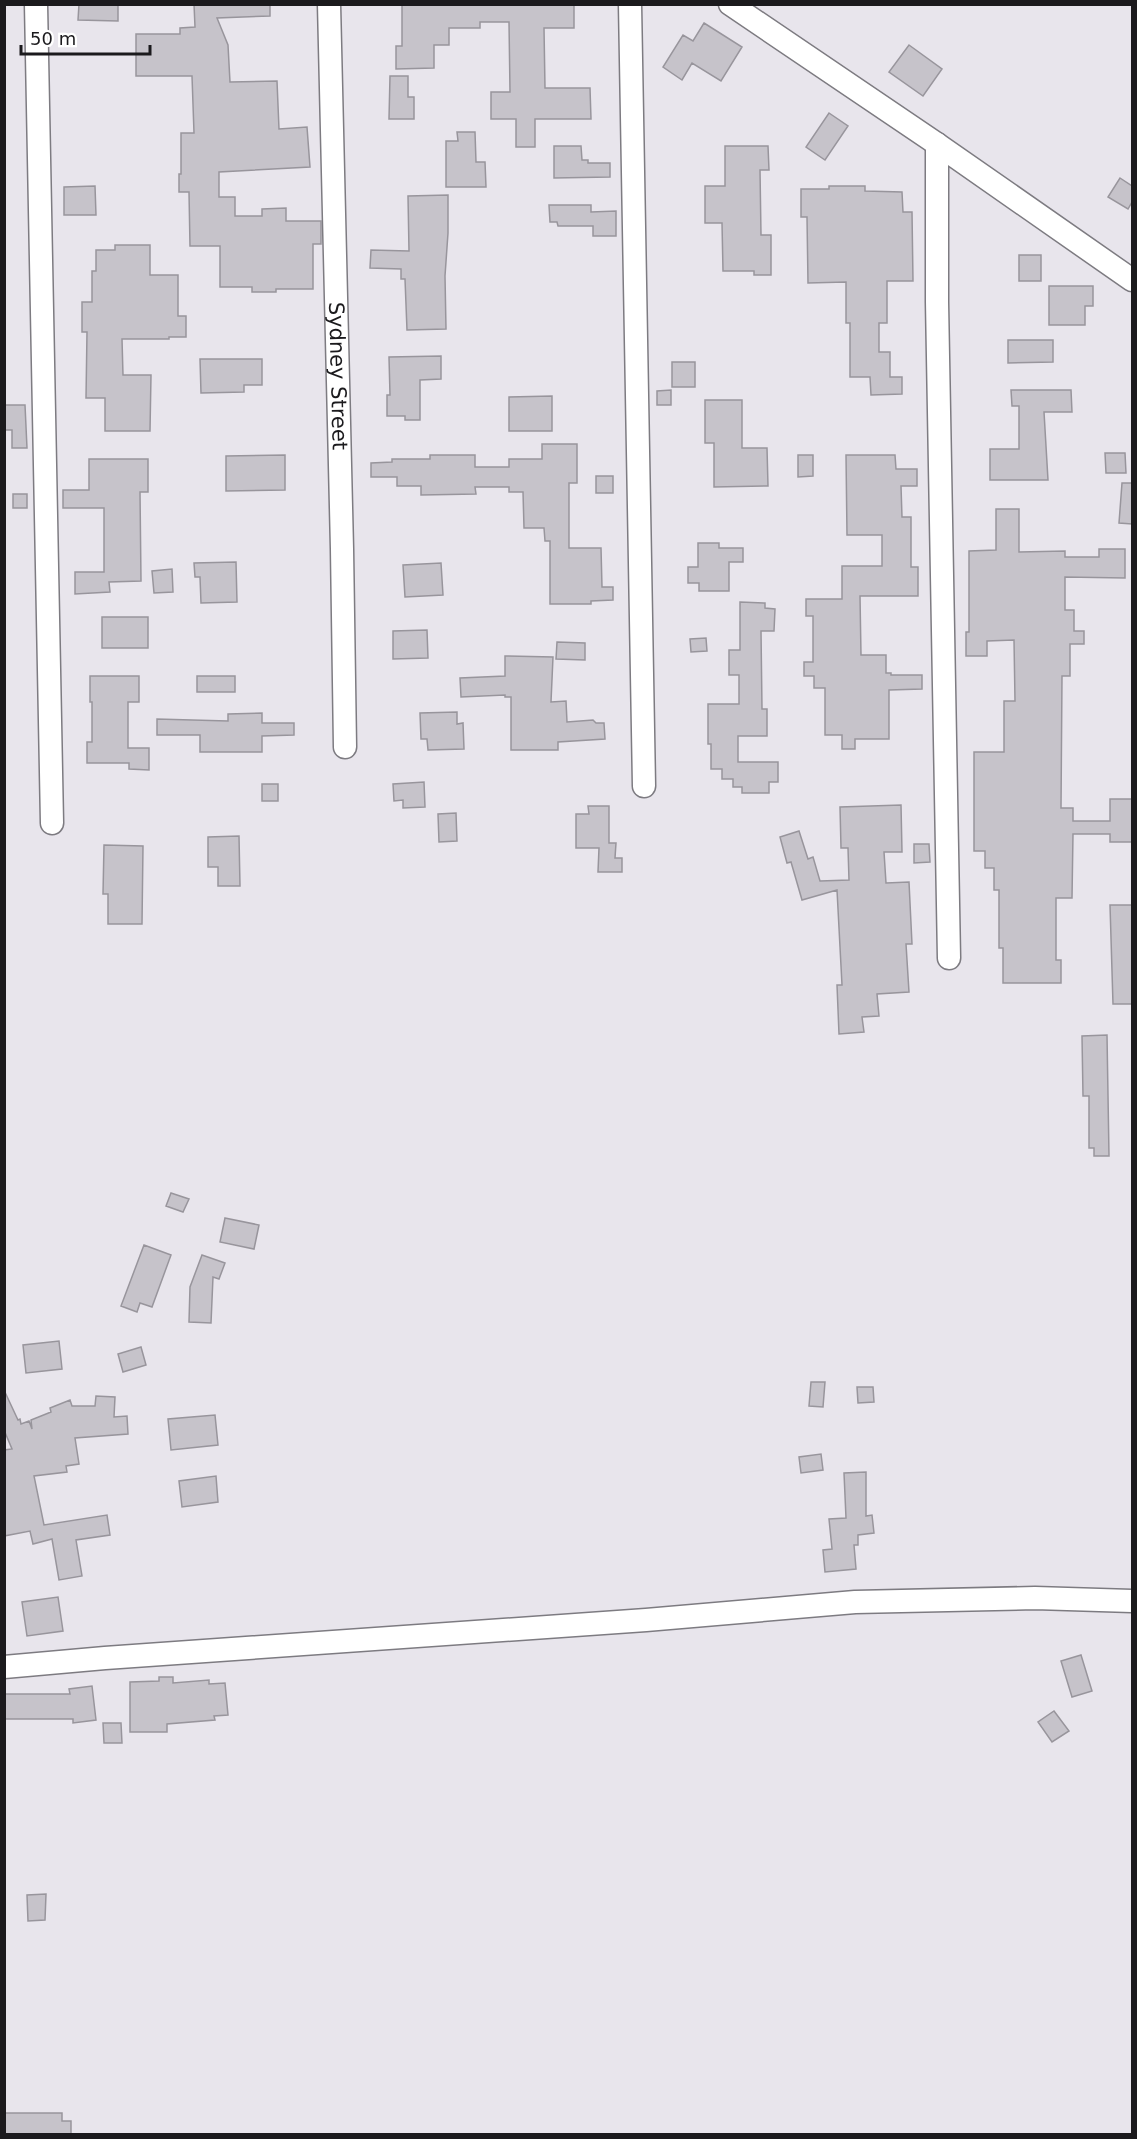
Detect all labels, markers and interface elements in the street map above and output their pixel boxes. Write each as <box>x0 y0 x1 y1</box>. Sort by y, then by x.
scale bar <box>21 18 150 56</box>
text: 50 m <box>30 28 76 49</box>
street label: Sydney Street <box>324 301 352 450</box>

